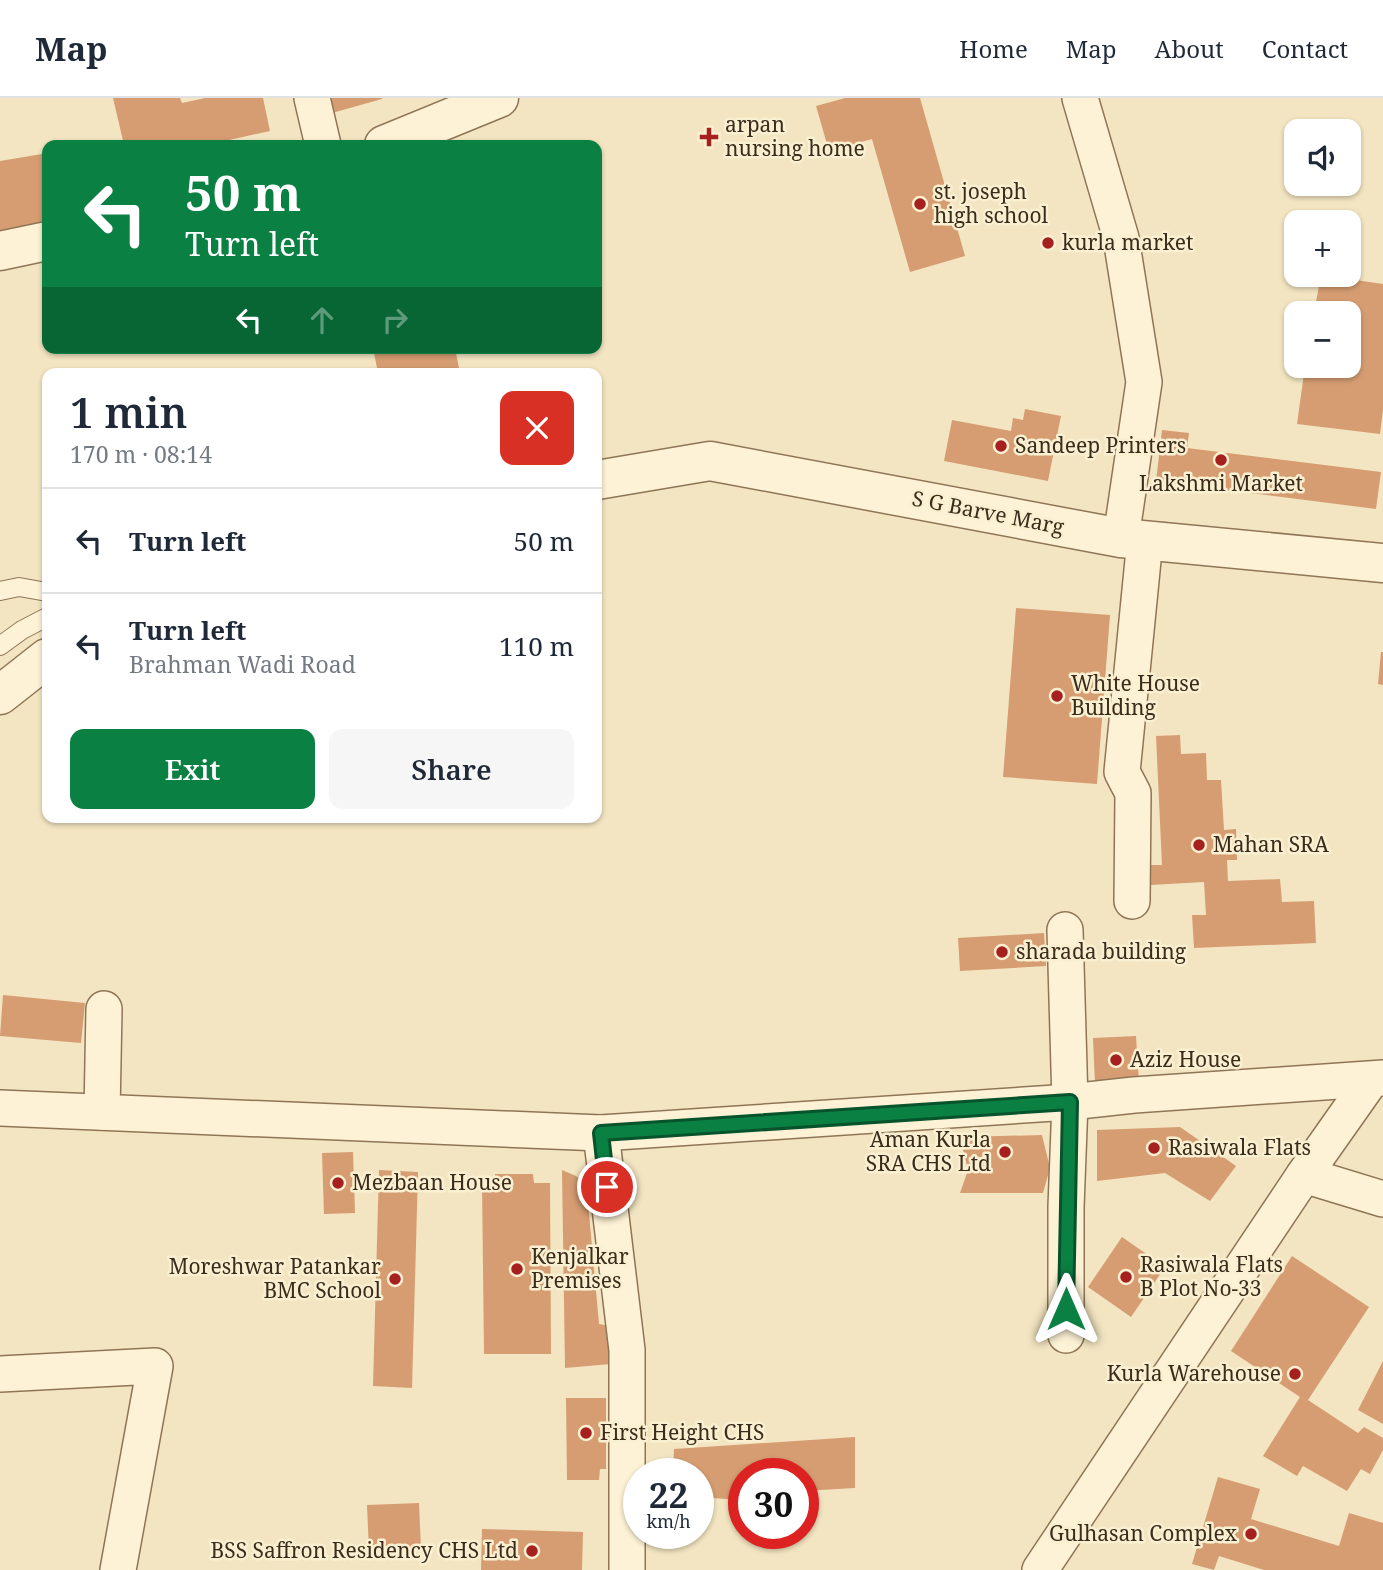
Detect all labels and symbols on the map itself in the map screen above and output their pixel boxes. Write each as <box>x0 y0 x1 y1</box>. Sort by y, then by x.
place label: arpan nursing home <box>725 110 865 162</box>
marker: arpan nursing home <box>699 127 719 147</box>
place label: st. joseph high school <box>934 177 1049 229</box>
marker: st. joseph high school <box>912 196 928 212</box>
place label: kurla market <box>1062 228 1193 256</box>
marker: kurla market <box>1040 235 1056 251</box>
place label: Sandeep Printers <box>1015 431 1186 459</box>
marker: Sandeep Printers <box>993 438 1009 454</box>
marker: Lakshmi Market <box>1213 452 1229 468</box>
place label: Lakshmi Market <box>1139 469 1303 497</box>
street label: S G Barve Marg <box>910 484 1067 541</box>
place label: White House Building <box>1071 669 1200 721</box>
marker: White House Building <box>1049 688 1065 704</box>
place label: Mahan SRA <box>1213 830 1329 858</box>
marker: Mahan SRA <box>1191 837 1207 853</box>
place label: sharada building <box>1016 937 1187 965</box>
marker: sharada building <box>994 944 1010 960</box>
place label: Aziz House <box>1130 1045 1241 1073</box>
marker: Aziz House <box>1108 1052 1124 1068</box>
place label: Aman Kurla SRA CHS Ltd <box>866 1125 991 1177</box>
place label: Rasiwala Flats <box>1168 1133 1311 1161</box>
marker: Rasiwala Flats <box>1146 1140 1162 1156</box>
marker: Aman Kurla SRA CHS Ltd <box>997 1144 1013 1160</box>
pin <box>577 1157 637 1217</box>
place label: Mezbaan House <box>352 1168 512 1196</box>
marker: Mezbaan House <box>330 1175 346 1191</box>
place label: Kenjalkar Premises <box>531 1242 629 1294</box>
place label: Rasiwala Flats B Plot No-33 <box>1140 1250 1283 1302</box>
place label: Moreshwar Patankar BMC School <box>169 1252 381 1304</box>
marker: Kenjalkar Premises <box>509 1261 525 1277</box>
marker: Rasiwala Flats B Plot No-33 <box>1118 1269 1134 1285</box>
marker: Moreshwar Patankar BMC School <box>387 1271 403 1287</box>
position arrow <box>1029 1272 1103 1346</box>
place label: Kurla Warehouse <box>1107 1359 1281 1387</box>
marker: Kurla Warehouse <box>1287 1366 1303 1382</box>
place label: First Height CHS <box>600 1418 764 1446</box>
marker: First Height CHS <box>578 1425 594 1441</box>
speed limit sign: 30 <box>728 1458 819 1549</box>
place label: Gulhasan Complex <box>1049 1519 1238 1547</box>
marker: Gulhasan Complex <box>1243 1526 1259 1542</box>
place label: BSS Saffron Residency CHS Ltd <box>210 1536 518 1564</box>
marker: BSS Saffron Residency CHS Ltd <box>524 1543 540 1559</box>

